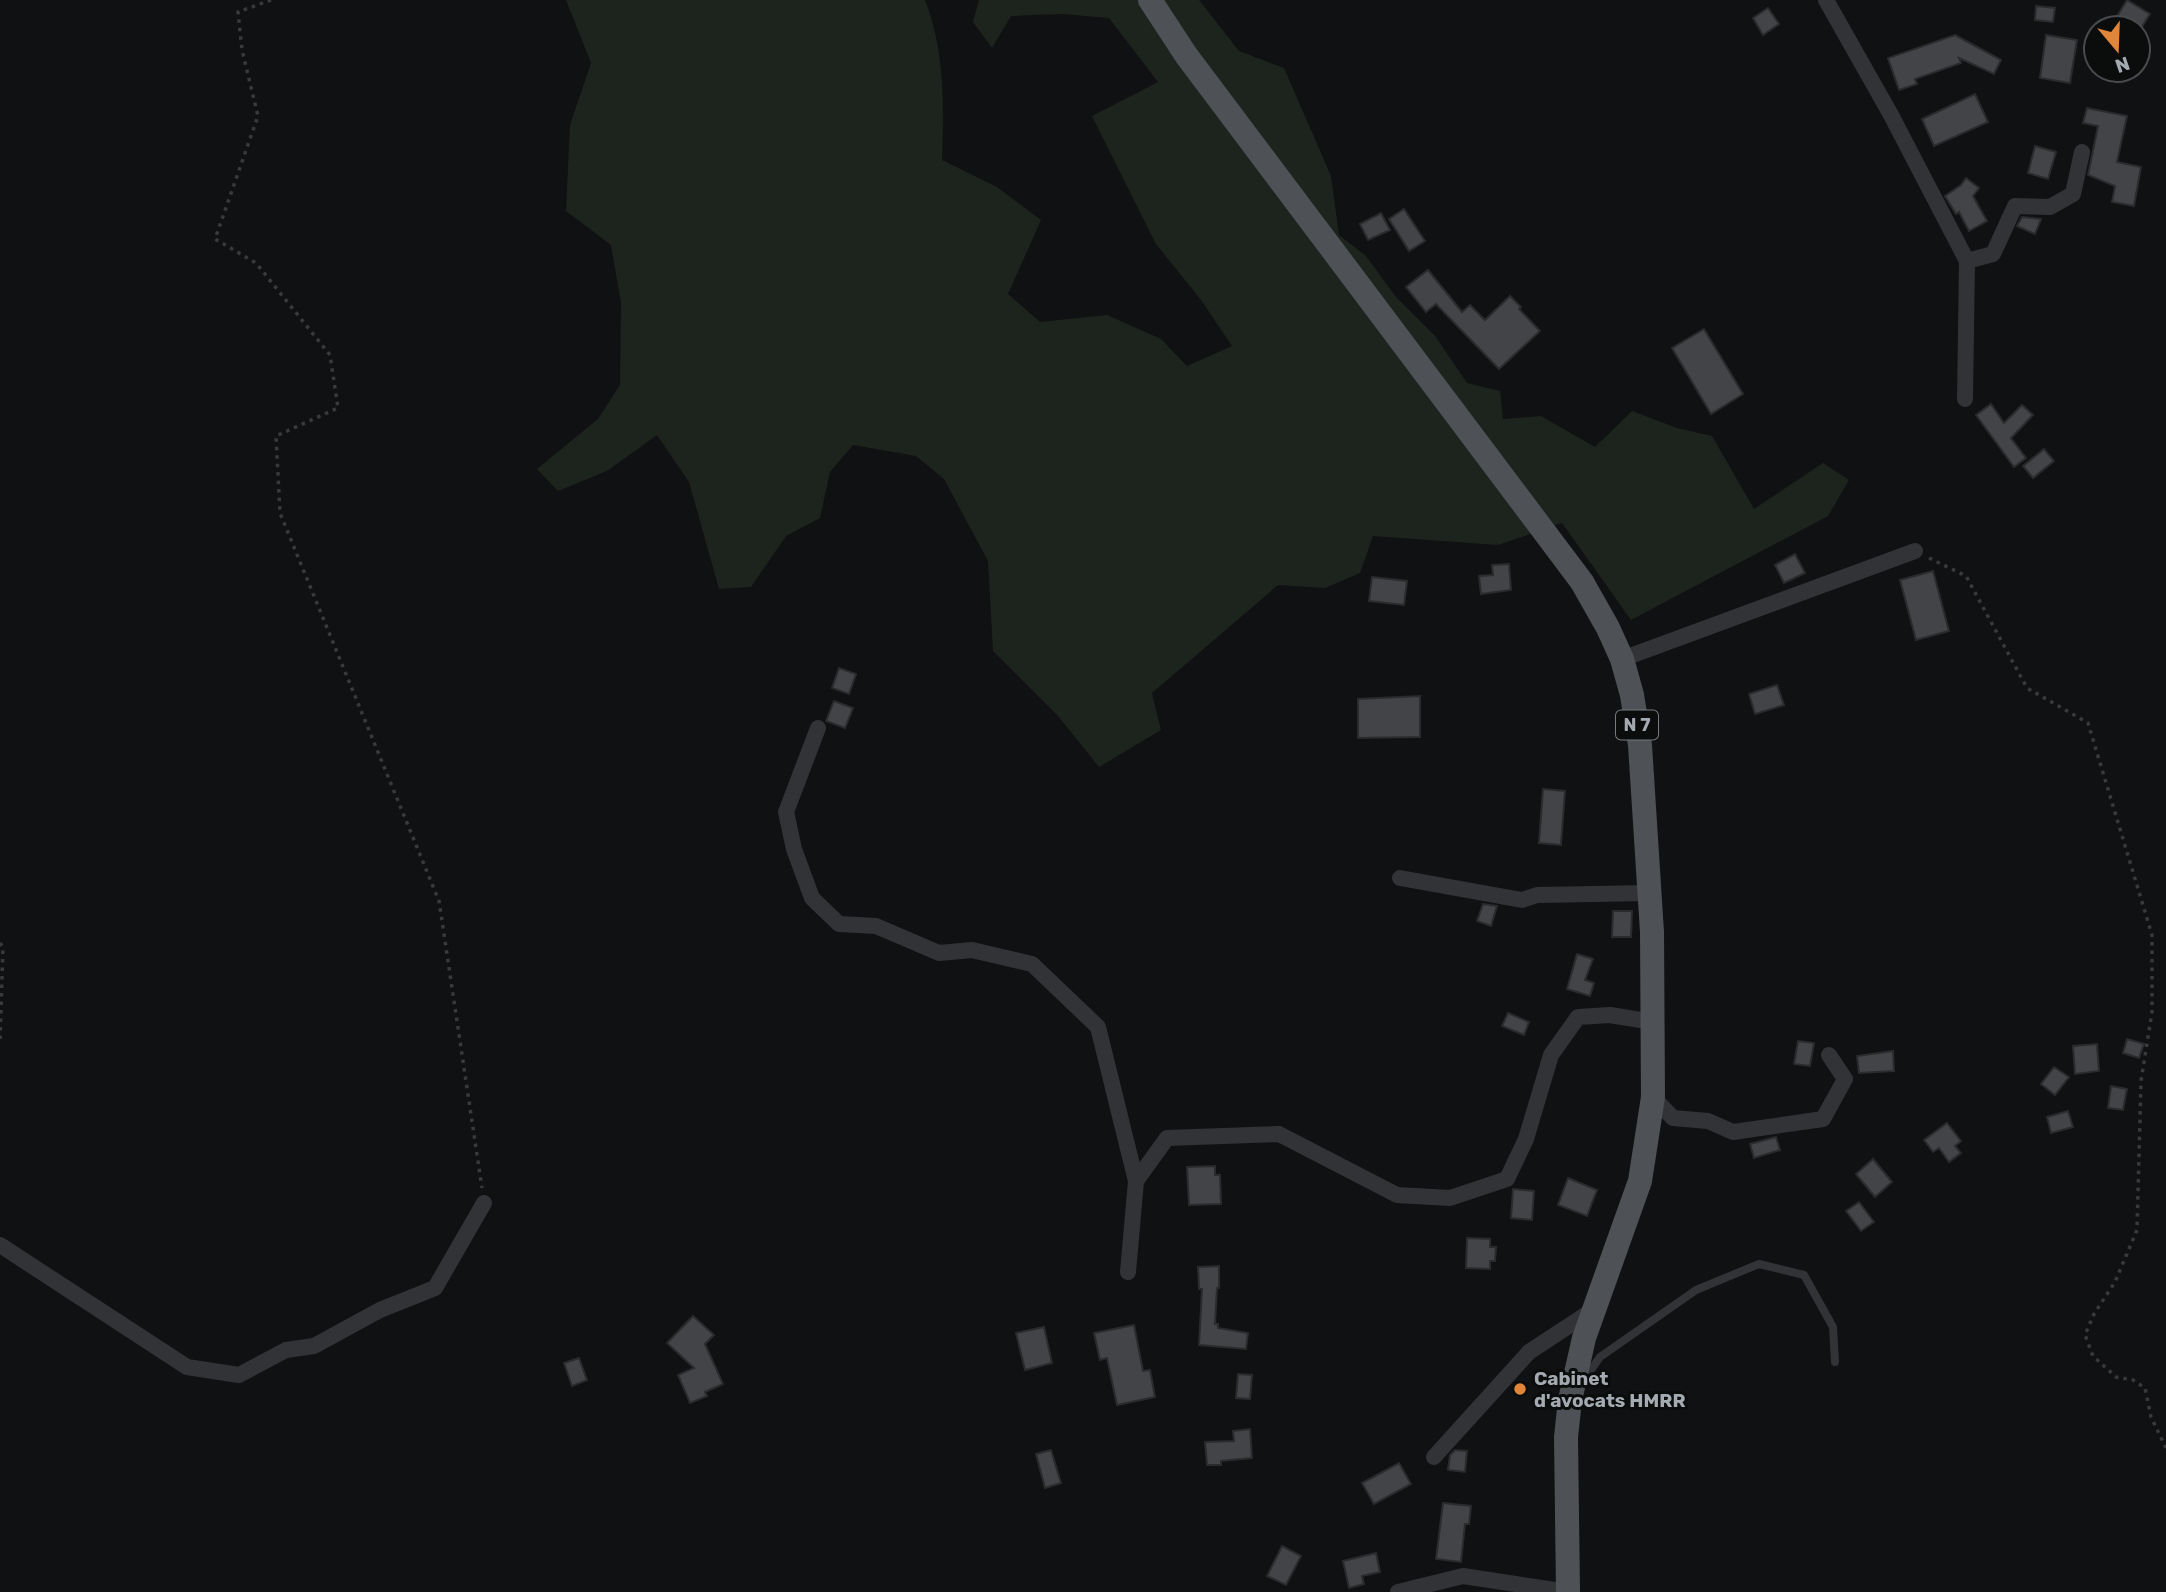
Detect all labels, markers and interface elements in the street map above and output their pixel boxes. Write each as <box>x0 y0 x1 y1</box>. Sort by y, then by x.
north arrow <box>2082 14 2152 84</box>
text: N <box>2112 52 2133 78</box>
road number: N 7 <box>1616 710 1658 740</box>
place label: Cabinet d'avocats HMRR <box>1534 1367 1686 1412</box>
marker: Cabinet d'avocats HMRR <box>1512 1381 1528 1397</box>

